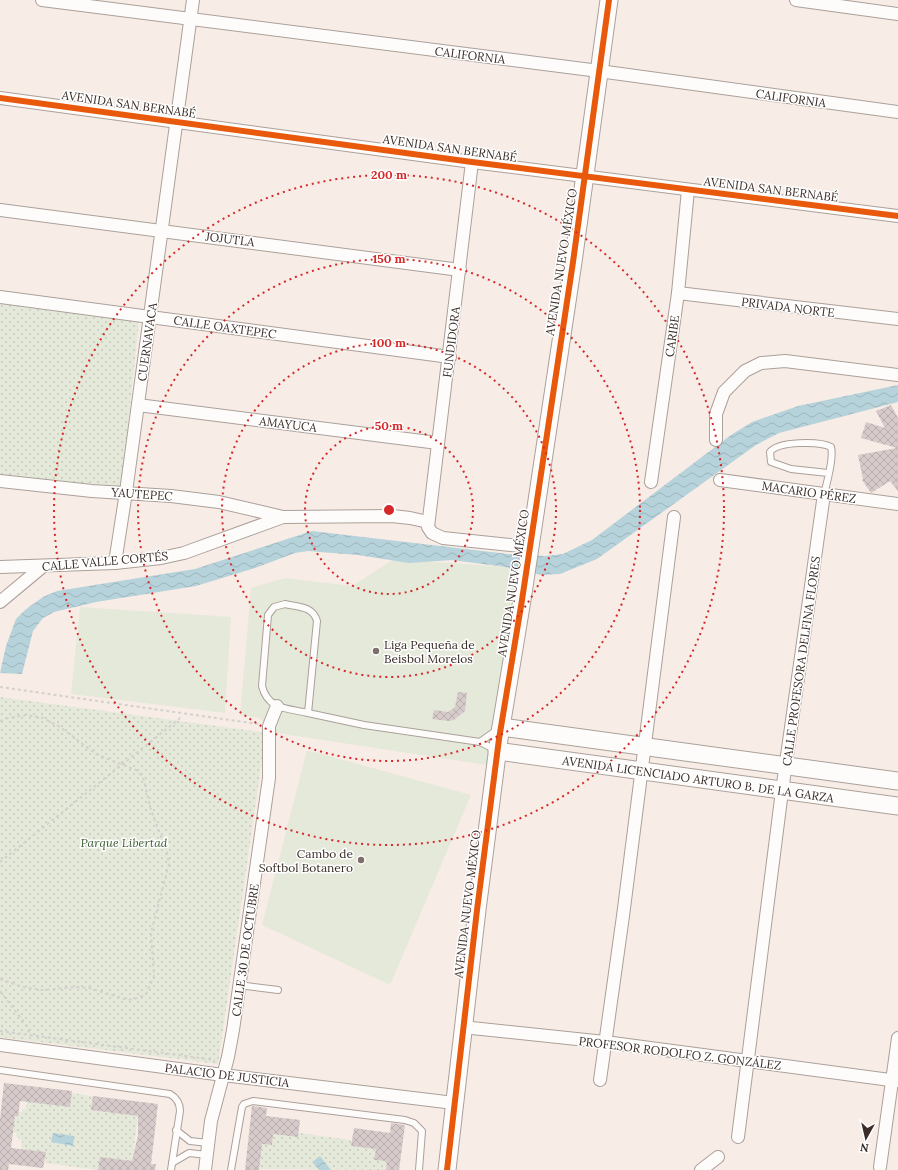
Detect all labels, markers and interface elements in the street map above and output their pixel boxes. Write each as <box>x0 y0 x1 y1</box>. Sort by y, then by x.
street label: CALIFORNIA <box>434 43 507 67</box>
street label: CALIFORNIA <box>755 86 828 110</box>
street label: AVENIDA SAN BERNABÉ <box>60 87 197 121</box>
street label: AVENIDA SAN BERNABÉ <box>381 131 518 165</box>
text: 200 m <box>371 167 407 182</box>
street label: AVENIDA SAN BERNABÉ <box>702 173 839 205</box>
street label: AVENIDA NUEVO MÉXICO <box>542 187 580 338</box>
street label: JOJUTLA <box>204 228 256 250</box>
text: 150 m <box>372 251 406 266</box>
street label: PRIVADA NORTE <box>740 294 836 320</box>
street label: CUERNAVACA <box>134 301 160 382</box>
street label: FUNDIDORA <box>439 305 463 378</box>
street label: CALLE OAXTEPEC <box>173 312 278 342</box>
street label: CARIBE <box>662 314 682 358</box>
text: 100 m <box>372 335 406 350</box>
street label: AMAYUCA <box>257 413 318 435</box>
text: 50 m <box>375 418 403 433</box>
street label: MACARIO PÉREZ <box>761 478 857 506</box>
street label: YAUTEPEC <box>110 484 174 504</box>
centre of rings <box>382 503 396 517</box>
street label: AVENIDA NUEVO MÉXICO <box>494 508 532 659</box>
street label: CALLE VALLE CORTÉS <box>41 548 169 574</box>
street label: CALLE PROFESORA DELFINA FLORES <box>779 555 823 767</box>
place label: Liga Pequeña de Beisbol Morelos <box>384 637 475 666</box>
marker: Liga Pequeña de Beisbol Morelos <box>371 646 381 656</box>
street label: AVENIDA LICENCIADO ARTURO B. DE LA GARZA <box>560 752 835 806</box>
street label: AVENIDA NUEVO MÉXICO <box>450 829 484 980</box>
park label: Parque Libertad <box>81 835 168 850</box>
place label: Cambo de Softbol Botanero <box>259 846 353 875</box>
marker: Cambo de Softbol Botanero <box>356 855 366 865</box>
street label: CALLE 30 DE OCTUBRE <box>228 883 262 1017</box>
street label: PROFESOR RODOLFO Z. GONZÁLEZ <box>578 1033 782 1073</box>
street label: PALACIO DE JUSTICIA <box>164 1060 291 1090</box>
north arrow <box>846 1118 886 1158</box>
text: N <box>859 1140 870 1155</box>

